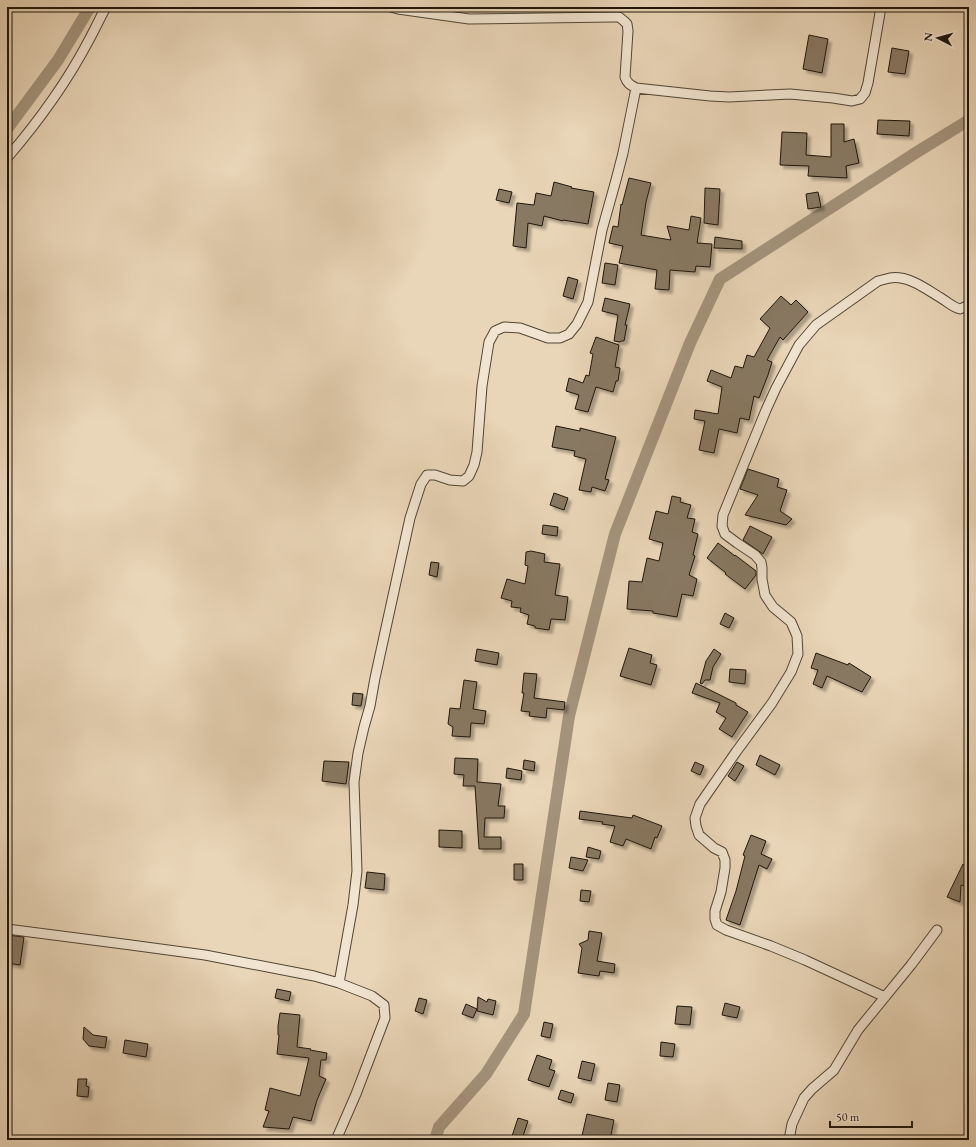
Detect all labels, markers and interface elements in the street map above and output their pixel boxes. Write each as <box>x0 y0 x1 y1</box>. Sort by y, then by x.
north arrow <box>918 18 958 58</box>
text: N <box>921 32 935 42</box>
scale bar <box>830 1103 912 1129</box>
text: 50 m <box>836 1109 860 1125</box>

